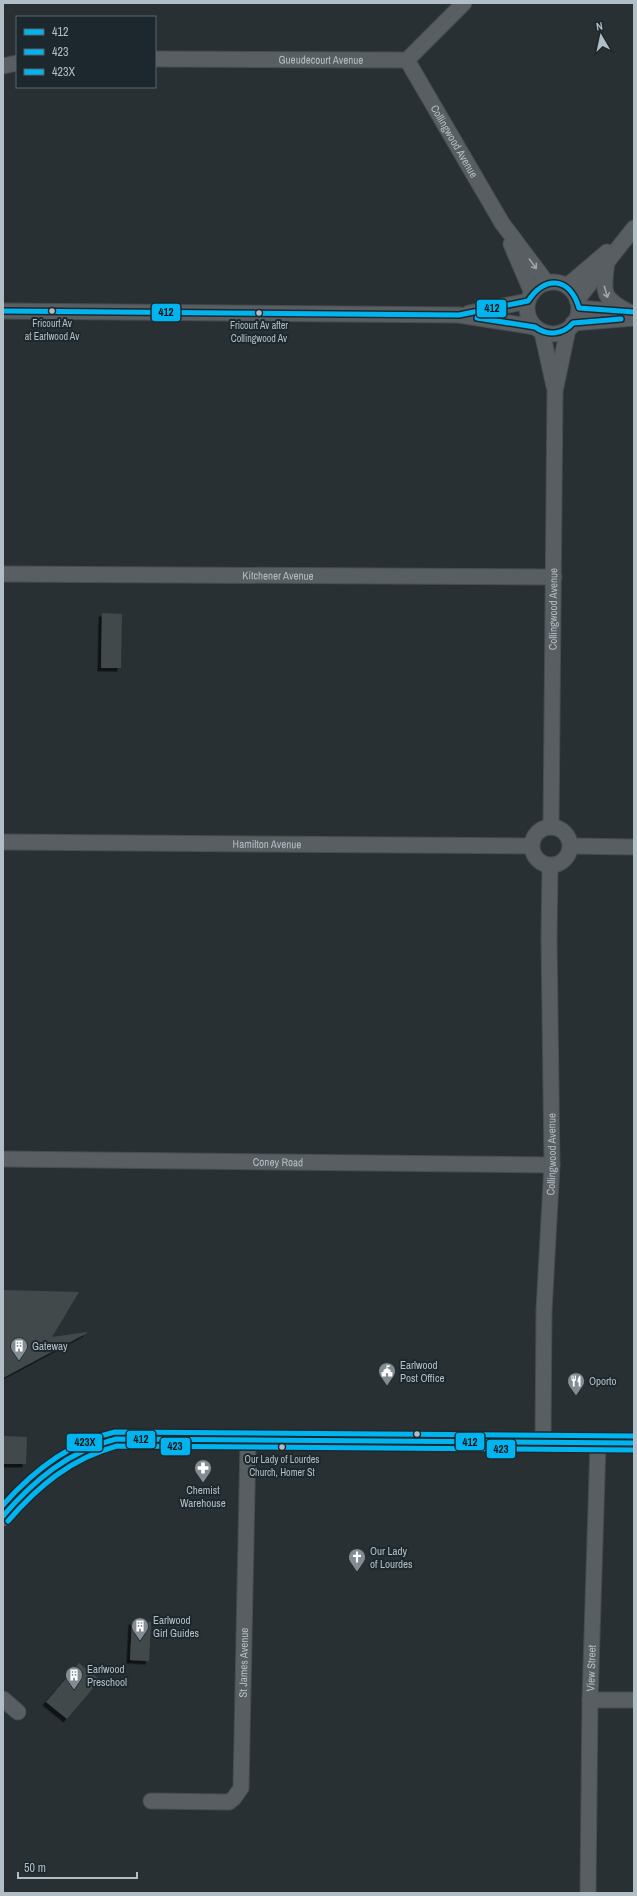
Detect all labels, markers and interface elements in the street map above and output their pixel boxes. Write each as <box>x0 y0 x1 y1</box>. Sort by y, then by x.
legend <box>16 16 156 88</box>
north arrow <box>581 16 621 56</box>
text: N <box>595 19 604 34</box>
text: 412 <box>52 24 68 40</box>
text: 423 <box>52 44 68 60</box>
street label: Gueudecourt Avenue <box>279 52 363 67</box>
text: 423X <box>52 64 75 80</box>
street label: Collingwood Avenue <box>428 102 481 180</box>
one-way arrow <box>529 258 537 269</box>
one-way arrow <box>603 286 611 299</box>
line badge: 412 <box>476 299 507 318</box>
text: 412 <box>484 301 500 315</box>
line badge: 412 <box>151 303 181 322</box>
text: 412 <box>158 305 174 319</box>
marker: Fricourt Av at Earlwood Av <box>47 306 57 316</box>
marker: Fricourt Av after Collingwood Av <box>254 308 264 318</box>
place label: Fricourt Av at Earlwood Av <box>25 317 80 343</box>
place label: Fricourt Av after Collingwood Av <box>230 319 288 345</box>
street label: Kitchener Avenue <box>242 568 314 583</box>
street label: Collingwood Avenue <box>546 568 560 650</box>
street label: Hamilton Avenue <box>233 837 301 851</box>
street label: Collingwood Avenue <box>543 1113 559 1196</box>
street label: Coney Road <box>253 1155 303 1169</box>
building icon: Gateway <box>9 1336 29 1361</box>
place label: Gateway <box>32 1339 68 1353</box>
place label: Earlwood Post Office <box>400 1358 444 1385</box>
public building icon: Earlwood Post Office <box>377 1361 397 1386</box>
restaurant icon: Oporto <box>566 1371 586 1396</box>
place label: Oporto <box>589 1374 617 1388</box>
unlabelled marker <box>412 1429 422 1439</box>
line badge: 412 <box>126 1430 156 1449</box>
text: 412 <box>133 1432 149 1446</box>
line badge: 412 <box>455 1432 485 1451</box>
line badge: 423X <box>66 1433 103 1452</box>
text: 423X <box>74 1435 96 1449</box>
text: 412 <box>462 1435 478 1449</box>
line badge: 423 <box>160 1437 191 1456</box>
text: 423 <box>167 1439 183 1453</box>
line badge: 423 <box>486 1439 516 1459</box>
marker: Our Lady of Lourdes Church, Homer St <box>277 1442 287 1452</box>
text: 423 <box>493 1442 509 1456</box>
place label: Our Lady of Lourdes Church, Homer St <box>245 1453 319 1479</box>
pharmacy icon: Chemist Warehouse <box>193 1458 213 1483</box>
place label: Chemist Warehouse <box>180 1483 226 1510</box>
place label: Our Lady of Lourdes <box>370 1544 413 1571</box>
church icon: Our Lady of Lourdes <box>347 1547 367 1572</box>
place label: Earlwood Girl Guides <box>153 1613 200 1640</box>
building icon: Earlwood Girl Guides <box>130 1616 150 1641</box>
street label: St James Avenue <box>236 1627 251 1698</box>
street label: View Street <box>583 1644 599 1692</box>
place label: Earlwood Preschool <box>87 1662 127 1689</box>
building icon: Earlwood Preschool <box>64 1665 84 1690</box>
scale bar <box>18 1854 137 1880</box>
text: 50 m <box>24 1860 46 1876</box>

